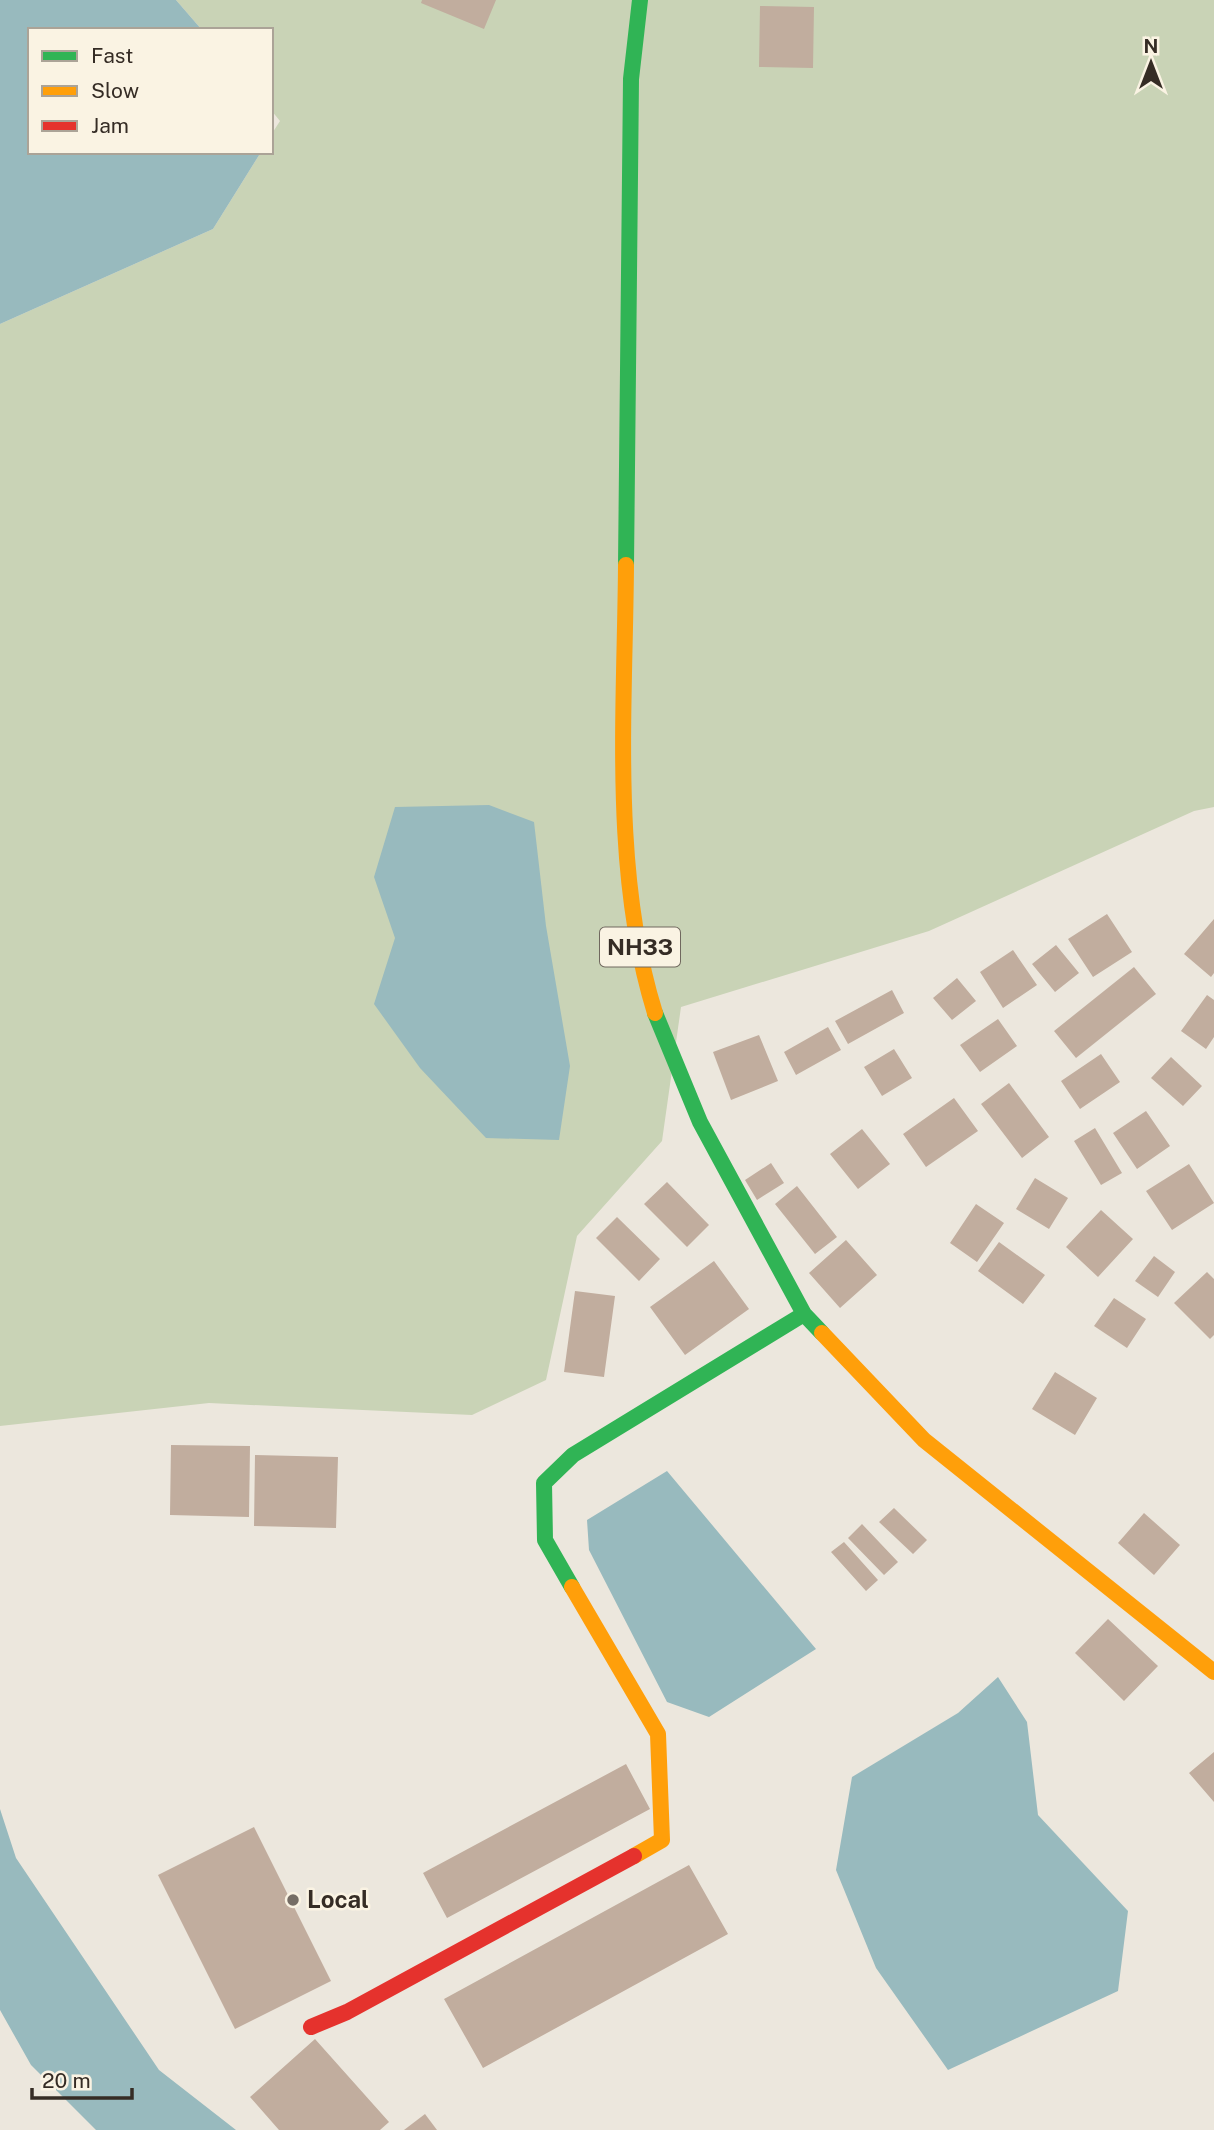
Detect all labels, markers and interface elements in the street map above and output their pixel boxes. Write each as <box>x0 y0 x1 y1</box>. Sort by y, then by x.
legend <box>28 28 273 154</box>
north arrow <box>1116 28 1186 98</box>
text: N <box>1144 35 1158 57</box>
text: Fast <box>91 43 133 68</box>
text: Slow <box>91 78 139 103</box>
text: Jam <box>91 113 129 138</box>
road number: NH33 <box>600 928 680 966</box>
place label: Local <box>307 1885 369 1913</box>
marker: Local <box>285 1892 301 1908</box>
scale bar <box>32 2056 131 2100</box>
text: 20 m <box>42 2068 91 2093</box>

